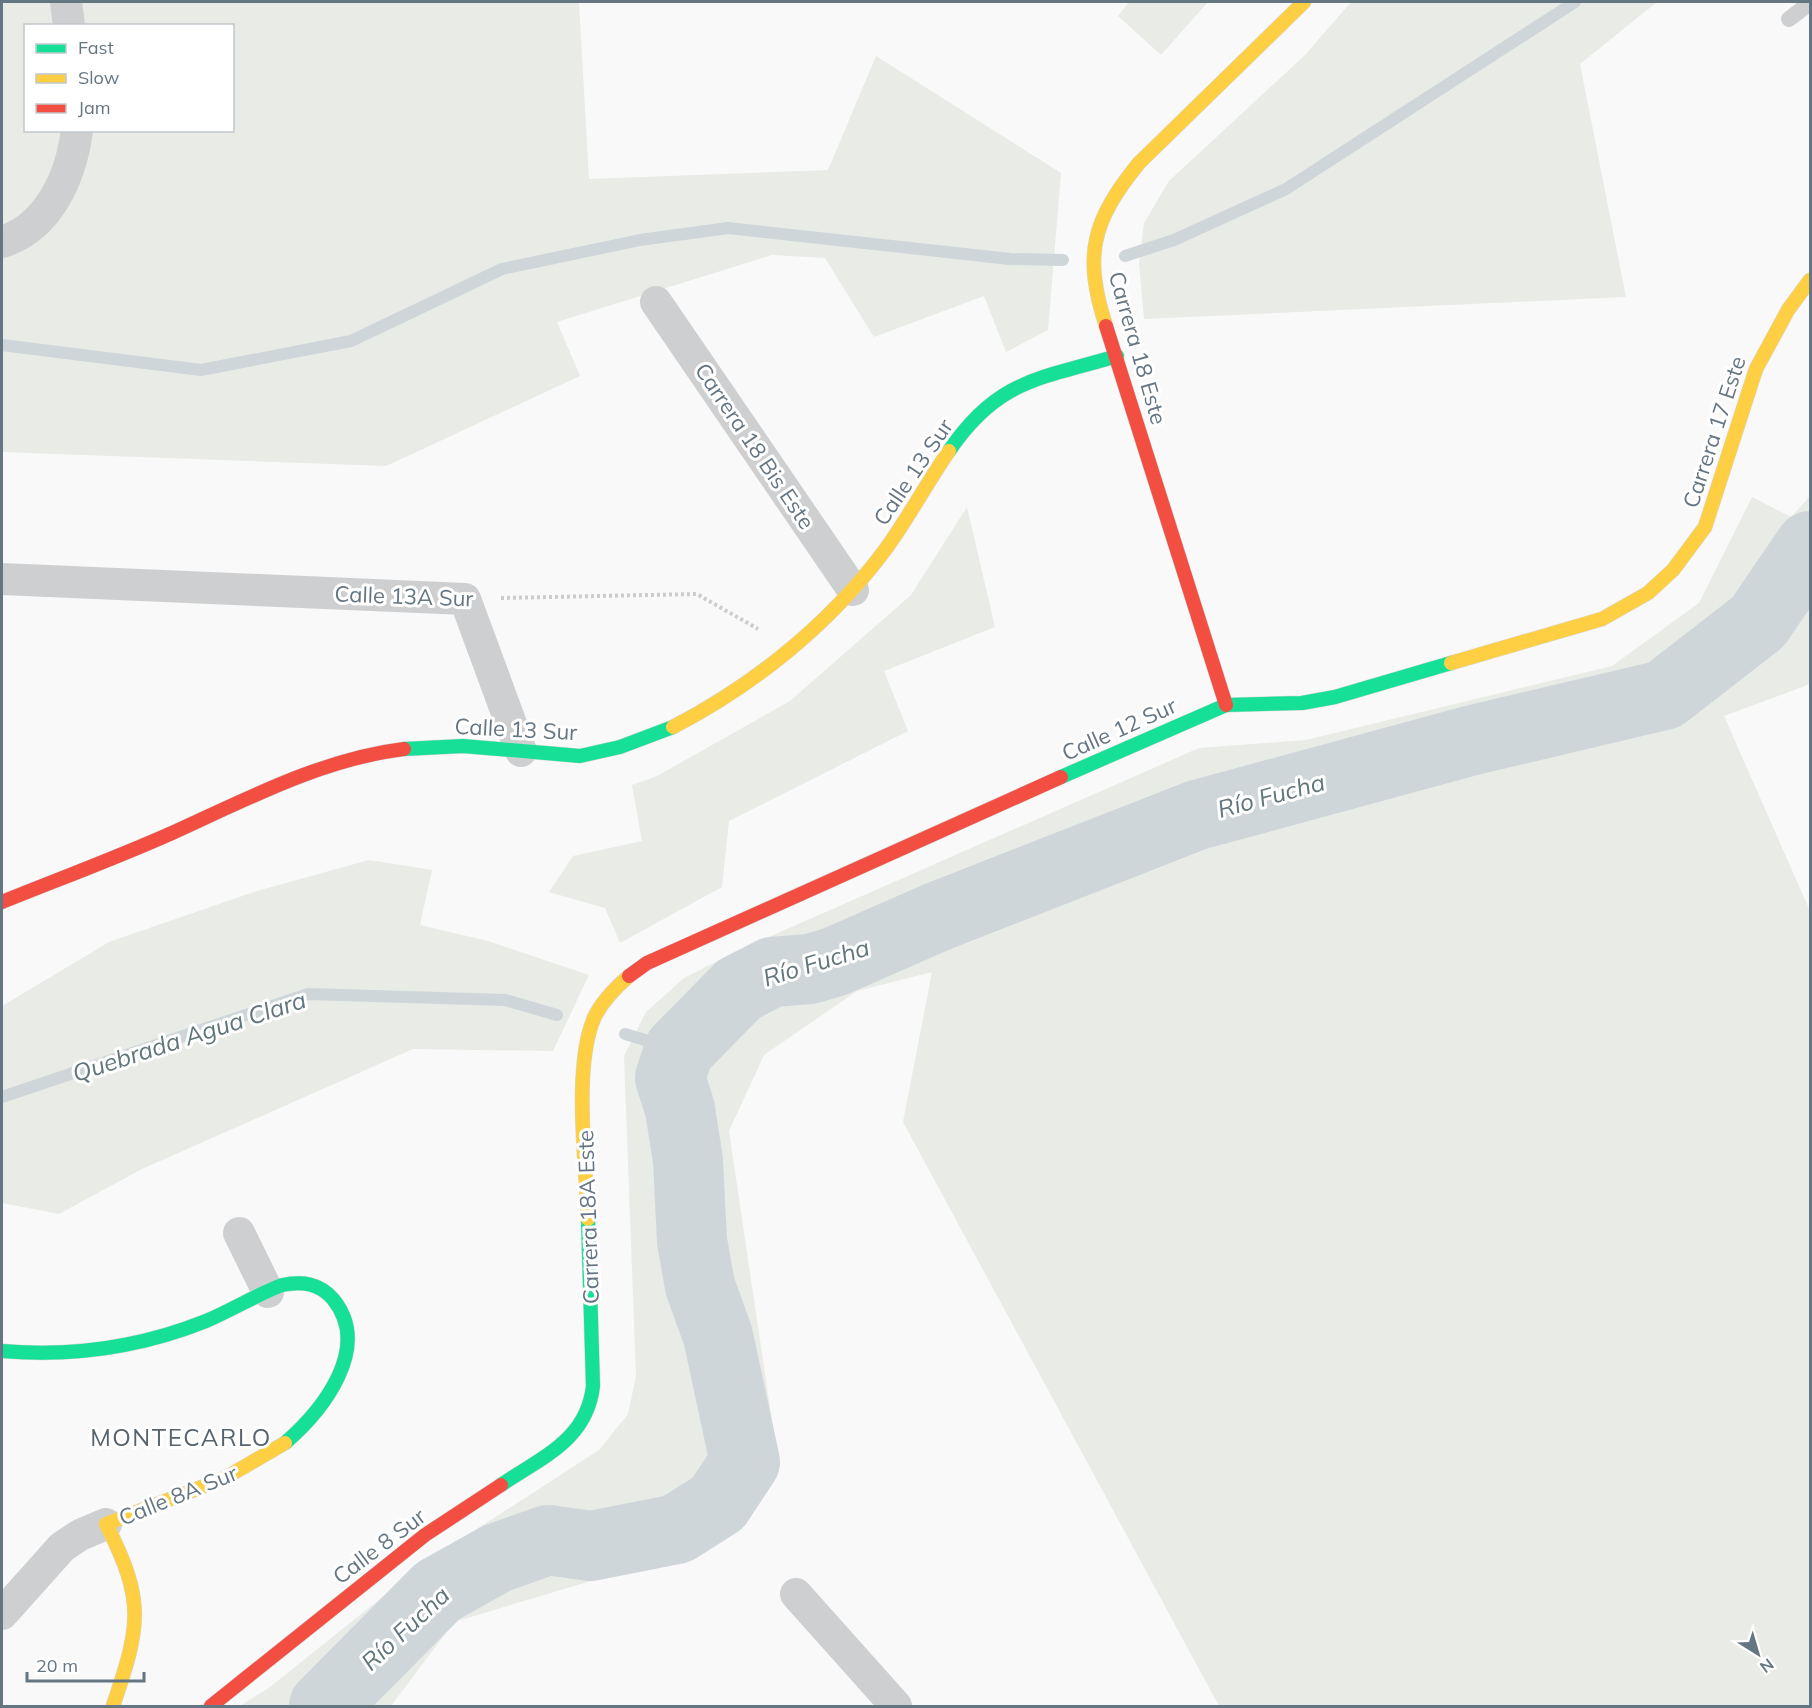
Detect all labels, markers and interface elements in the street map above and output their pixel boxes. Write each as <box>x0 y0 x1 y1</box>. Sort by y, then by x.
legend <box>24 24 234 132</box>
text: Fast <box>78 36 114 59</box>
text: Slow <box>78 66 120 89</box>
text: Jam <box>78 96 111 119</box>
street label: Carrera 18 Este <box>1103 268 1173 428</box>
street label: Carrera 17 Este <box>1676 353 1752 511</box>
street label: Carrera 18 Bis Este <box>689 357 821 535</box>
street label: Calle 13 Sur <box>867 413 959 531</box>
street label: Calle 13A Sur <box>334 580 474 612</box>
street label: Calle 12 Sur <box>1057 691 1181 767</box>
street label: Calle 13 Sur <box>454 712 578 746</box>
water label: Río Fucha <box>1214 766 1328 824</box>
water label: Río Fucha <box>759 932 873 992</box>
water label: Quebrada Agua Clara <box>68 984 310 1088</box>
street label: Carrera 18A Este <box>571 1130 605 1304</box>
district label: MONTECARLO <box>90 1422 272 1452</box>
street label: Calle 8A Sur <box>115 1458 241 1532</box>
street label: Calle 8 Sur <box>327 1502 431 1590</box>
water label: Río Fucha <box>355 1580 455 1676</box>
north arrow <box>1728 1624 1788 1684</box>
scale bar <box>27 1645 144 1683</box>
text: 20 m <box>36 1654 78 1677</box>
text: N <box>1756 1654 1778 1678</box>

